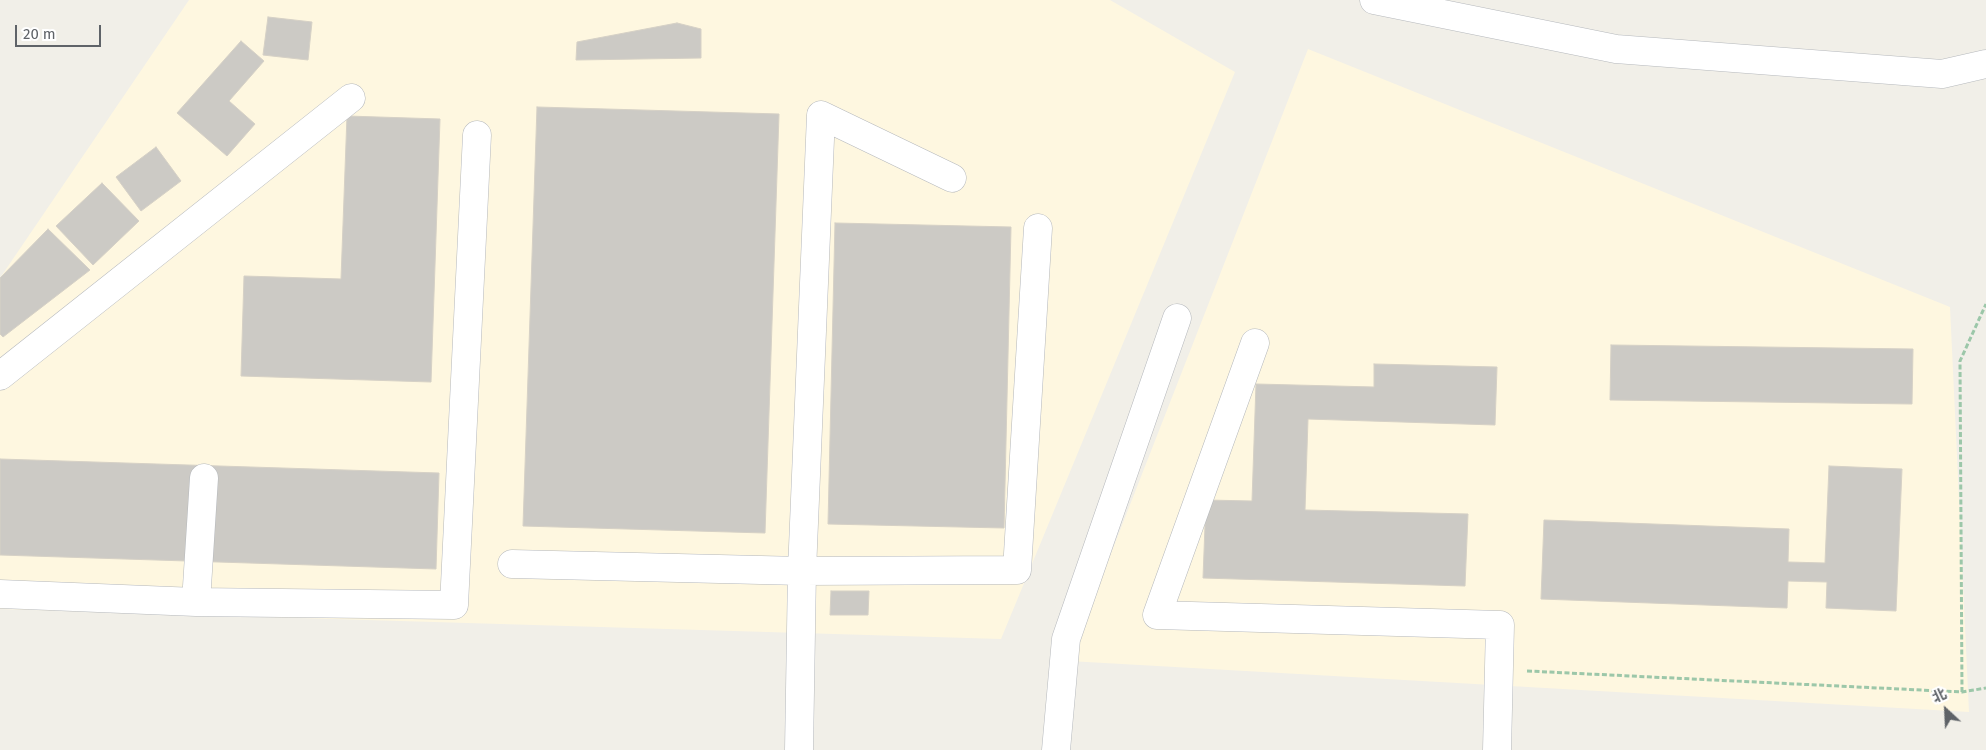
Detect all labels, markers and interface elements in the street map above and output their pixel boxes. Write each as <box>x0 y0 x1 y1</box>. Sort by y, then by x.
scale bar <box>18 15 104 47</box>
text: 20 m <box>23 25 56 43</box>
north arrow <box>1921 685 1971 735</box>
text: 北 <box>1930 685 1949 707</box>

